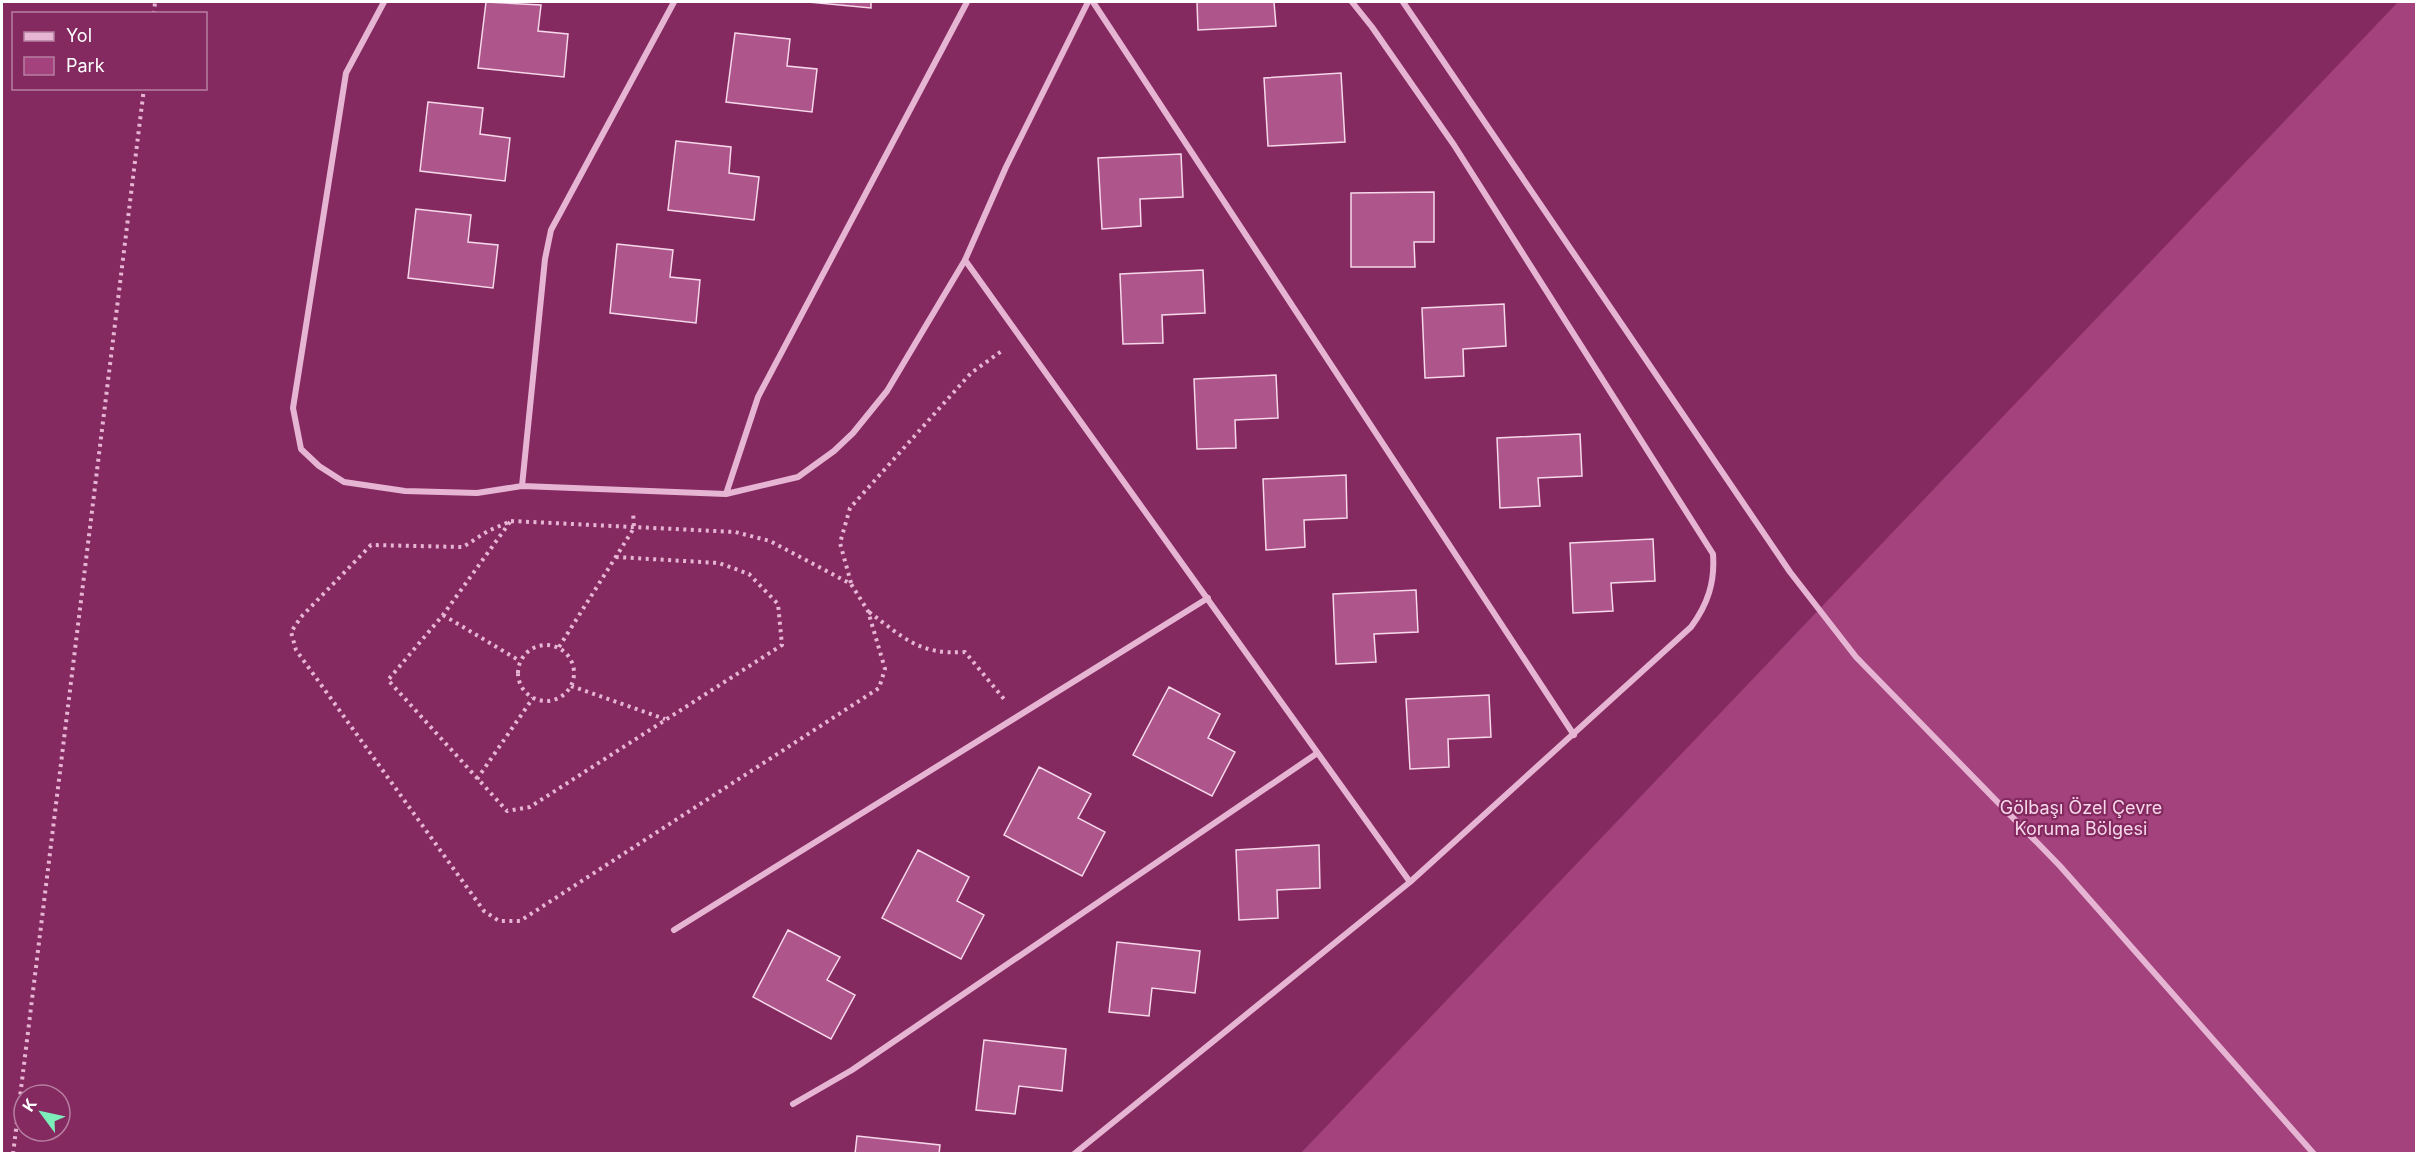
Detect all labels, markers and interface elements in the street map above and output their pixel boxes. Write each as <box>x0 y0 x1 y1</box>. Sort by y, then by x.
legend <box>12 12 207 90</box>
text: Yol <box>66 25 92 46</box>
text: Park <box>66 55 105 76</box>
park label: Gölbaşı Özel Çevre Koruma Bölgesi <box>2000 796 2162 839</box>
north arrow <box>12 1083 72 1143</box>
text: K <box>18 1094 41 1115</box>

